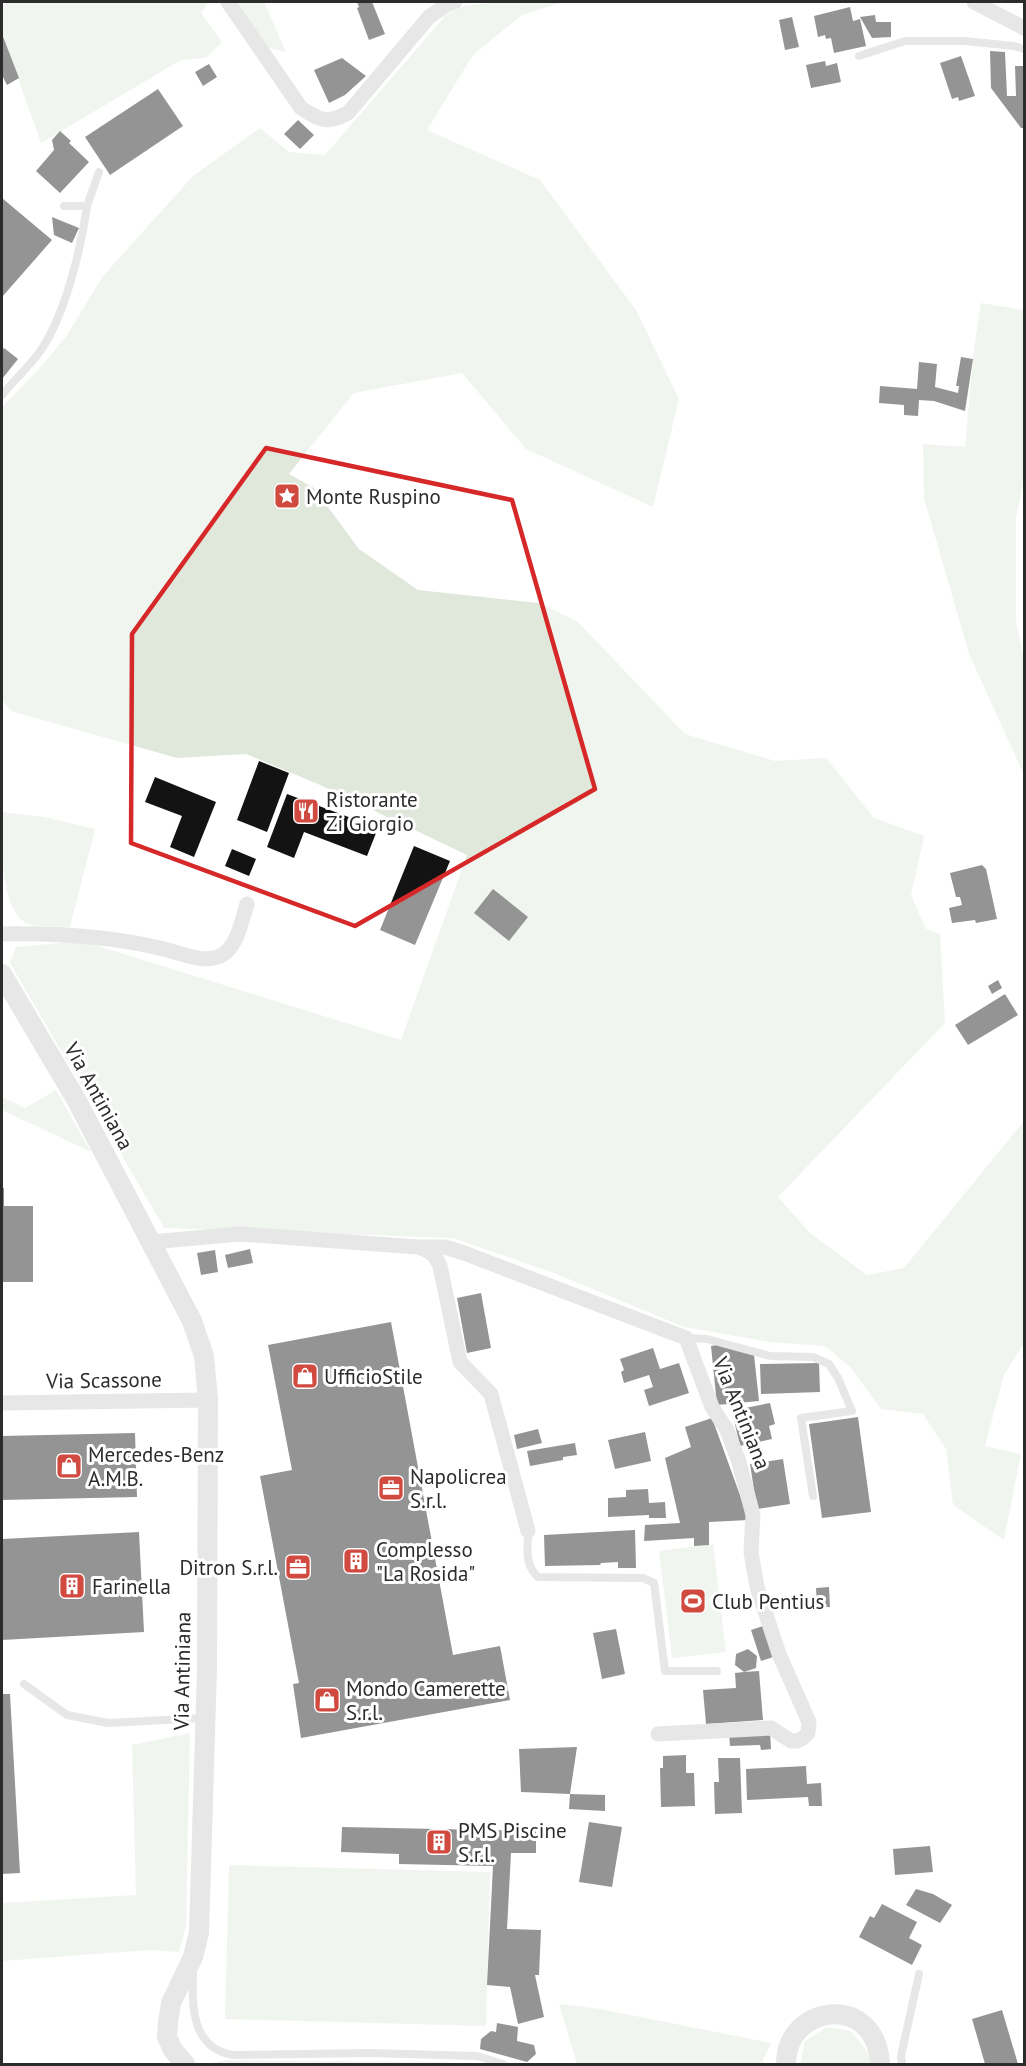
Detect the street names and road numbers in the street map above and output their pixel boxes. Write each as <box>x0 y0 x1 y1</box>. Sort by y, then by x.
street label: Via Antiniana <box>58 1037 140 1155</box>
street label: Via Antiniana <box>707 1352 777 1473</box>
street label: Via Scassone <box>45 1365 162 1395</box>
street label: Via Antiniana <box>167 1611 197 1732</box>

